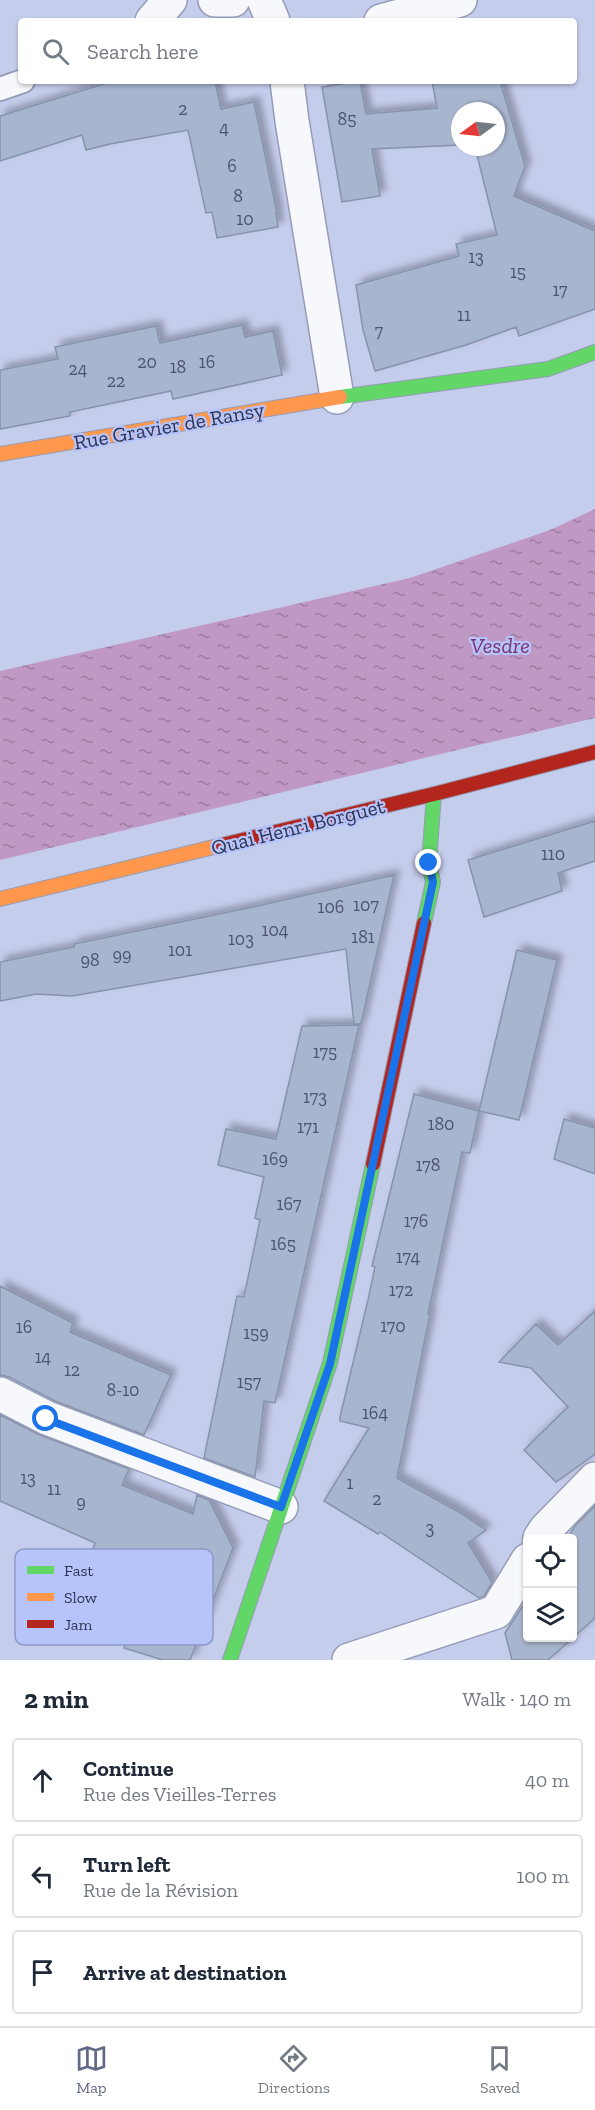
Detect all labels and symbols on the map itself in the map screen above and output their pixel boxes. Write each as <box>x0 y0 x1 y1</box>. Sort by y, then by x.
house number: 2 <box>178 98 188 120</box>
north arrow <box>451 102 505 156</box>
house number: 85 <box>338 108 356 130</box>
house number: 4 <box>219 117 229 139</box>
house number: 6 <box>227 155 237 177</box>
house number: 8 <box>233 185 243 207</box>
house number: 10 <box>236 208 254 230</box>
house number: 13 <box>468 246 484 268</box>
house number: 15 <box>510 261 526 283</box>
house number: 17 <box>552 279 568 301</box>
house number: 11 <box>457 304 471 326</box>
house number: 7 <box>375 320 384 342</box>
house number: 20 <box>137 351 157 373</box>
house number: 16 <box>199 351 215 373</box>
house number: 18 <box>170 356 186 378</box>
house number: 24 <box>69 358 88 380</box>
house number: 22 <box>107 370 125 392</box>
street label: Rue Gravier de Ransy <box>72 396 267 455</box>
water label: Vesdre <box>470 632 530 659</box>
street label: Quai Henri Borguet <box>208 793 387 860</box>
house number: 110 <box>541 843 565 865</box>
route end <box>415 849 441 875</box>
house number: 107 <box>353 894 379 916</box>
house number: 106 <box>318 896 344 918</box>
house number: 104 <box>262 919 289 941</box>
house number: 181 <box>351 926 375 948</box>
house number: 103 <box>228 928 254 950</box>
house number: 101 <box>168 939 192 961</box>
house number: 99 <box>112 944 132 966</box>
house number: 98 <box>80 949 100 971</box>
house number: 175 <box>313 1041 337 1063</box>
house number: 173 <box>303 1086 327 1108</box>
house number: 180 <box>428 1113 454 1135</box>
house number: 171 <box>297 1116 319 1138</box>
house number: 169 <box>262 1148 288 1170</box>
house number: 178 <box>416 1154 440 1176</box>
house number: 167 <box>277 1193 302 1215</box>
house number: 176 <box>404 1210 428 1232</box>
house number: 165 <box>270 1233 296 1255</box>
house number: 174 <box>396 1246 420 1268</box>
house number: 172 <box>389 1279 413 1301</box>
house number: 170 <box>380 1315 406 1337</box>
house number: 16 <box>16 1316 32 1338</box>
house number: 159 <box>243 1322 269 1344</box>
house number: 14 <box>35 1346 52 1368</box>
house number: 12 <box>64 1359 80 1381</box>
house number: 157 <box>237 1371 262 1393</box>
house number: 8-10 <box>107 1379 139 1401</box>
house number: 164 <box>362 1402 388 1424</box>
route start <box>32 1405 58 1431</box>
house number: 13 <box>20 1467 36 1489</box>
house number: 1 <box>347 1472 354 1494</box>
house number: 11 <box>47 1478 61 1500</box>
house number: 2 <box>372 1488 382 1510</box>
house number: 9 <box>76 1491 86 1513</box>
house number: 3 <box>426 1517 435 1539</box>
legend <box>15 1549 213 1645</box>
text: Fast <box>64 1561 93 1580</box>
text: Slow <box>64 1588 98 1607</box>
text: Jam <box>64 1615 93 1634</box>

